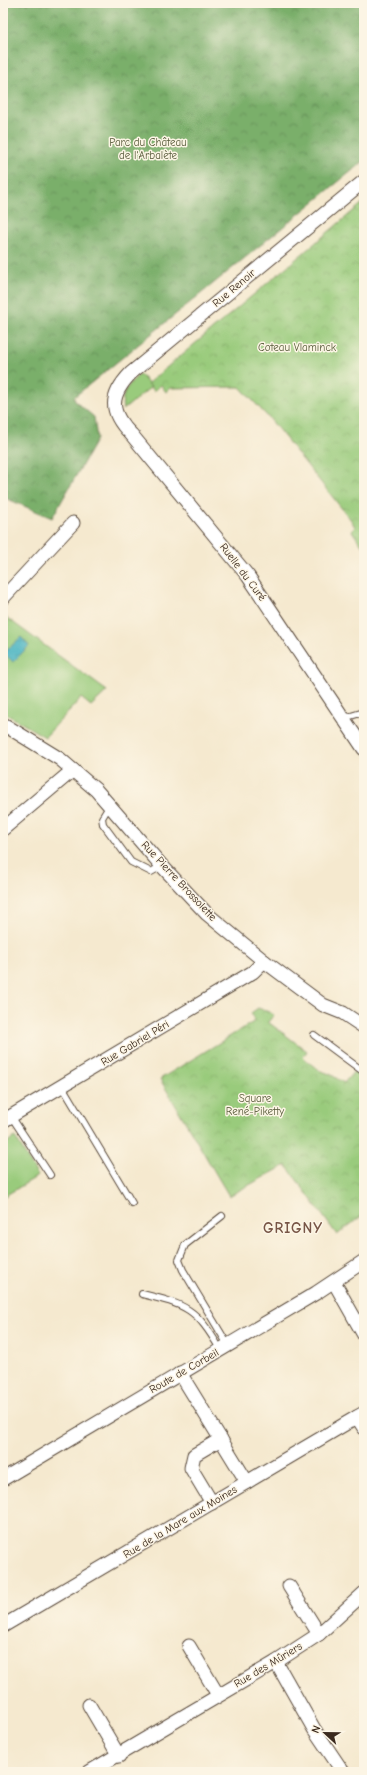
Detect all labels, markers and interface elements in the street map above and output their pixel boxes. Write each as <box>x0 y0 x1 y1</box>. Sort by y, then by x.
park label: Parc du Château de l'Arbalète <box>109 136 187 162</box>
street label: Rue Renoir <box>210 266 259 310</box>
park label: Coteau Vlaminck <box>258 341 337 354</box>
street label: Ruelle du Curé <box>217 541 269 604</box>
street label: Rue Pierre Brossolette <box>139 838 220 924</box>
street label: Rue Gabriel Péri <box>99 1018 171 1068</box>
park label: Square René-Piketty <box>226 1092 284 1118</box>
district label: GRIGNY <box>263 1219 323 1237</box>
street label: Route de Corbeil <box>147 1346 221 1396</box>
street label: Rue de la Mare aux Moines <box>121 1483 240 1561</box>
street label: Rue des Mûriers <box>232 1639 305 1690</box>
north arrow <box>305 1713 345 1753</box>
text: N <box>309 1724 324 1735</box>

